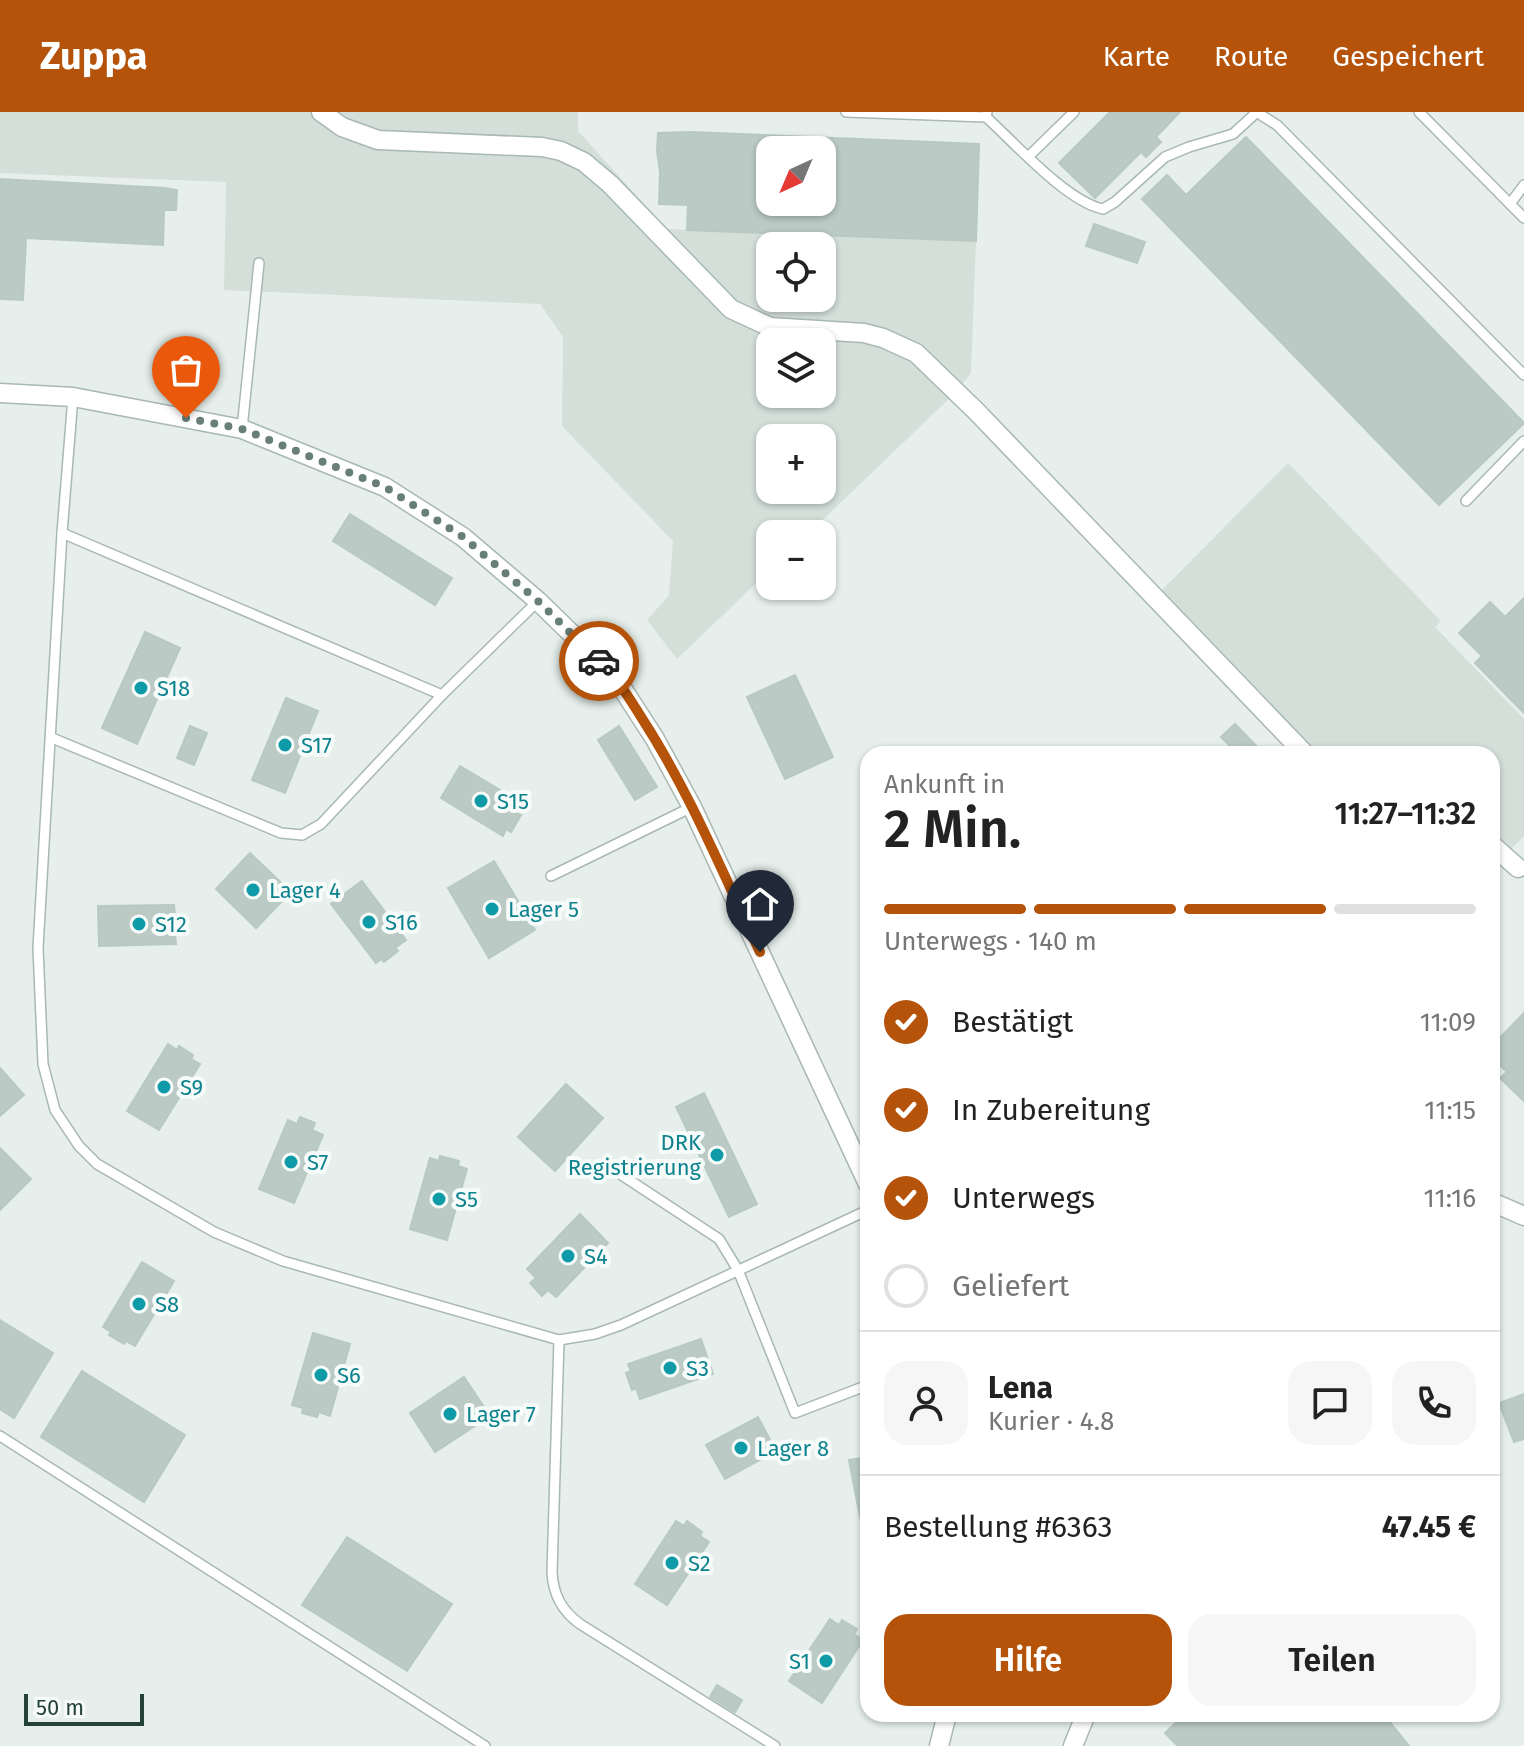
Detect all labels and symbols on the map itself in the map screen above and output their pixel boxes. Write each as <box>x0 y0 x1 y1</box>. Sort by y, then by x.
north arrow <box>756 136 836 216</box>
pin <box>152 336 220 418</box>
courier <box>559 621 639 701</box>
place label: S18 <box>157 675 190 702</box>
marker: S18 <box>132 679 150 697</box>
place label: S17 <box>301 732 332 759</box>
marker: S17 <box>276 736 294 754</box>
place label: S15 <box>497 788 529 815</box>
marker: S15 <box>472 792 490 810</box>
pin <box>726 870 794 952</box>
place label: Lager 4 <box>269 877 341 904</box>
marker: Lager 4 <box>244 881 262 899</box>
place label: Lager 5 <box>508 896 579 923</box>
marker: Lager 5 <box>483 900 501 918</box>
place label: S16 <box>385 909 418 936</box>
place label: S12 <box>155 911 187 938</box>
marker: S16 <box>360 913 378 931</box>
marker: S12 <box>130 915 148 933</box>
place label: S9 <box>180 1074 203 1101</box>
marker: S9 <box>155 1078 173 1096</box>
place label: DRK Registrierung <box>568 1129 702 1181</box>
marker: DRK Registrierung <box>708 1146 726 1164</box>
place label: S7 <box>307 1149 329 1176</box>
marker: S7 <box>282 1153 300 1171</box>
place label: S5 <box>455 1186 478 1213</box>
marker: S5 <box>430 1190 448 1208</box>
place label: S4 <box>584 1243 608 1270</box>
marker: S4 <box>559 1247 577 1265</box>
place label: S8 <box>155 1291 179 1318</box>
marker: S8 <box>130 1295 148 1313</box>
place label: S3 <box>686 1355 709 1382</box>
marker: S3 <box>661 1359 679 1377</box>
place label: S6 <box>337 1362 361 1389</box>
marker: S6 <box>312 1366 330 1384</box>
place label: Lager 7 <box>466 1401 536 1428</box>
marker: Lager 7 <box>441 1405 459 1423</box>
place label: Lager 8 <box>757 1435 829 1462</box>
marker: Lager 8 <box>732 1439 750 1457</box>
place label: S2 <box>688 1550 711 1577</box>
marker: S2 <box>663 1554 681 1572</box>
place label: S1 <box>789 1648 810 1675</box>
marker: S1 <box>817 1652 835 1670</box>
scale bar <box>24 1690 144 1726</box>

